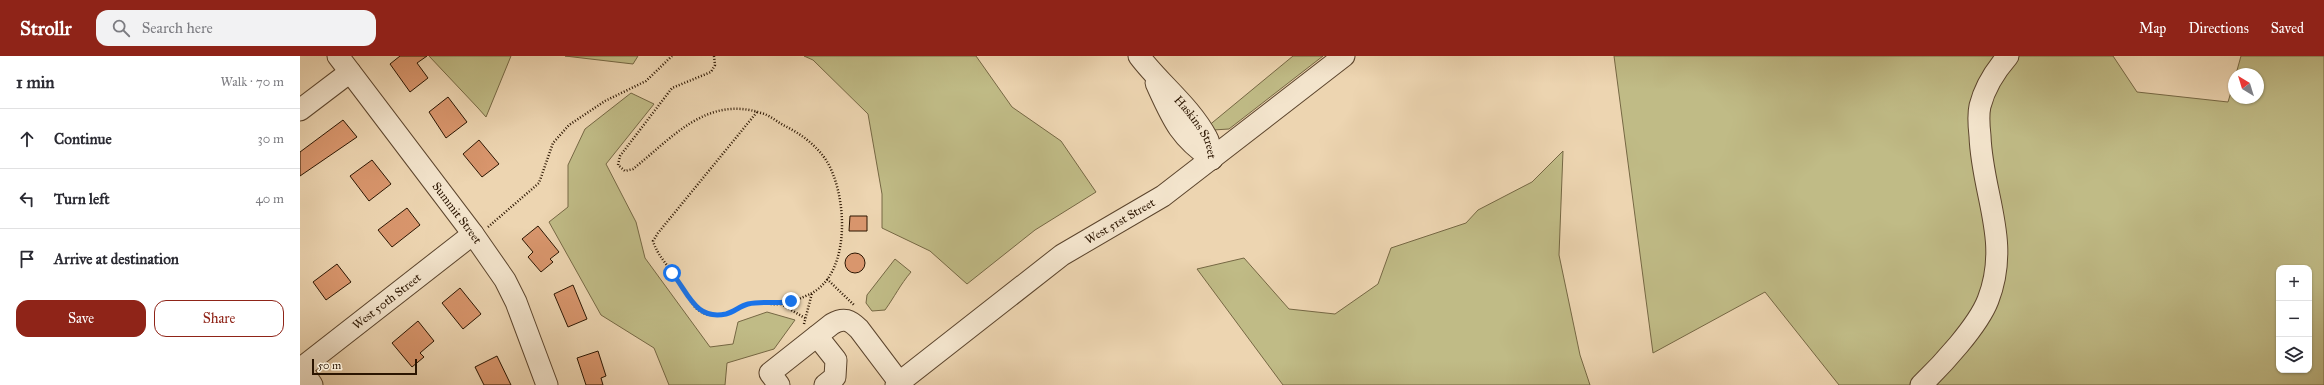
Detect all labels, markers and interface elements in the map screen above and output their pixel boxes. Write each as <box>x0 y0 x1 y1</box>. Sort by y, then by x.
search box <box>96 10 376 46</box>
text: Strollr <box>20 17 72 40</box>
icon: search <box>110 17 132 39</box>
text: Search here <box>142 19 213 37</box>
text: Map <box>2139 20 2166 37</box>
text: Directions <box>2188 20 2249 37</box>
text: Saved <box>2271 20 2304 37</box>
north arrow <box>2228 68 2264 104</box>
text: 1 min <box>16 72 55 93</box>
text: Walk · 70 m <box>221 74 284 90</box>
street label: Haskins Street <box>1171 93 1219 160</box>
icon: ahead <box>16 128 38 150</box>
text: Continue <box>54 130 112 148</box>
text: 30 m <box>258 131 284 147</box>
street label: Summit Street <box>429 179 485 247</box>
icon: left <box>16 188 38 210</box>
text: Turn left <box>54 190 110 208</box>
text: 40 m <box>255 191 284 207</box>
street label: West 51st Street <box>1083 195 1158 247</box>
icon: arrive <box>16 248 38 270</box>
text: Arrive at destination <box>54 250 179 268</box>
route start <box>663 264 681 282</box>
map controls <box>2276 265 2312 373</box>
button: + <box>2276 265 2312 301</box>
street label: West 50th Street <box>350 270 424 332</box>
route end <box>782 292 800 310</box>
button: Save <box>16 300 146 337</box>
button: Share <box>154 300 284 337</box>
button: − <box>2276 301 2312 337</box>
button: layers <box>2276 337 2312 373</box>
scale bar <box>312 357 417 376</box>
text: 50 m <box>318 359 341 372</box>

